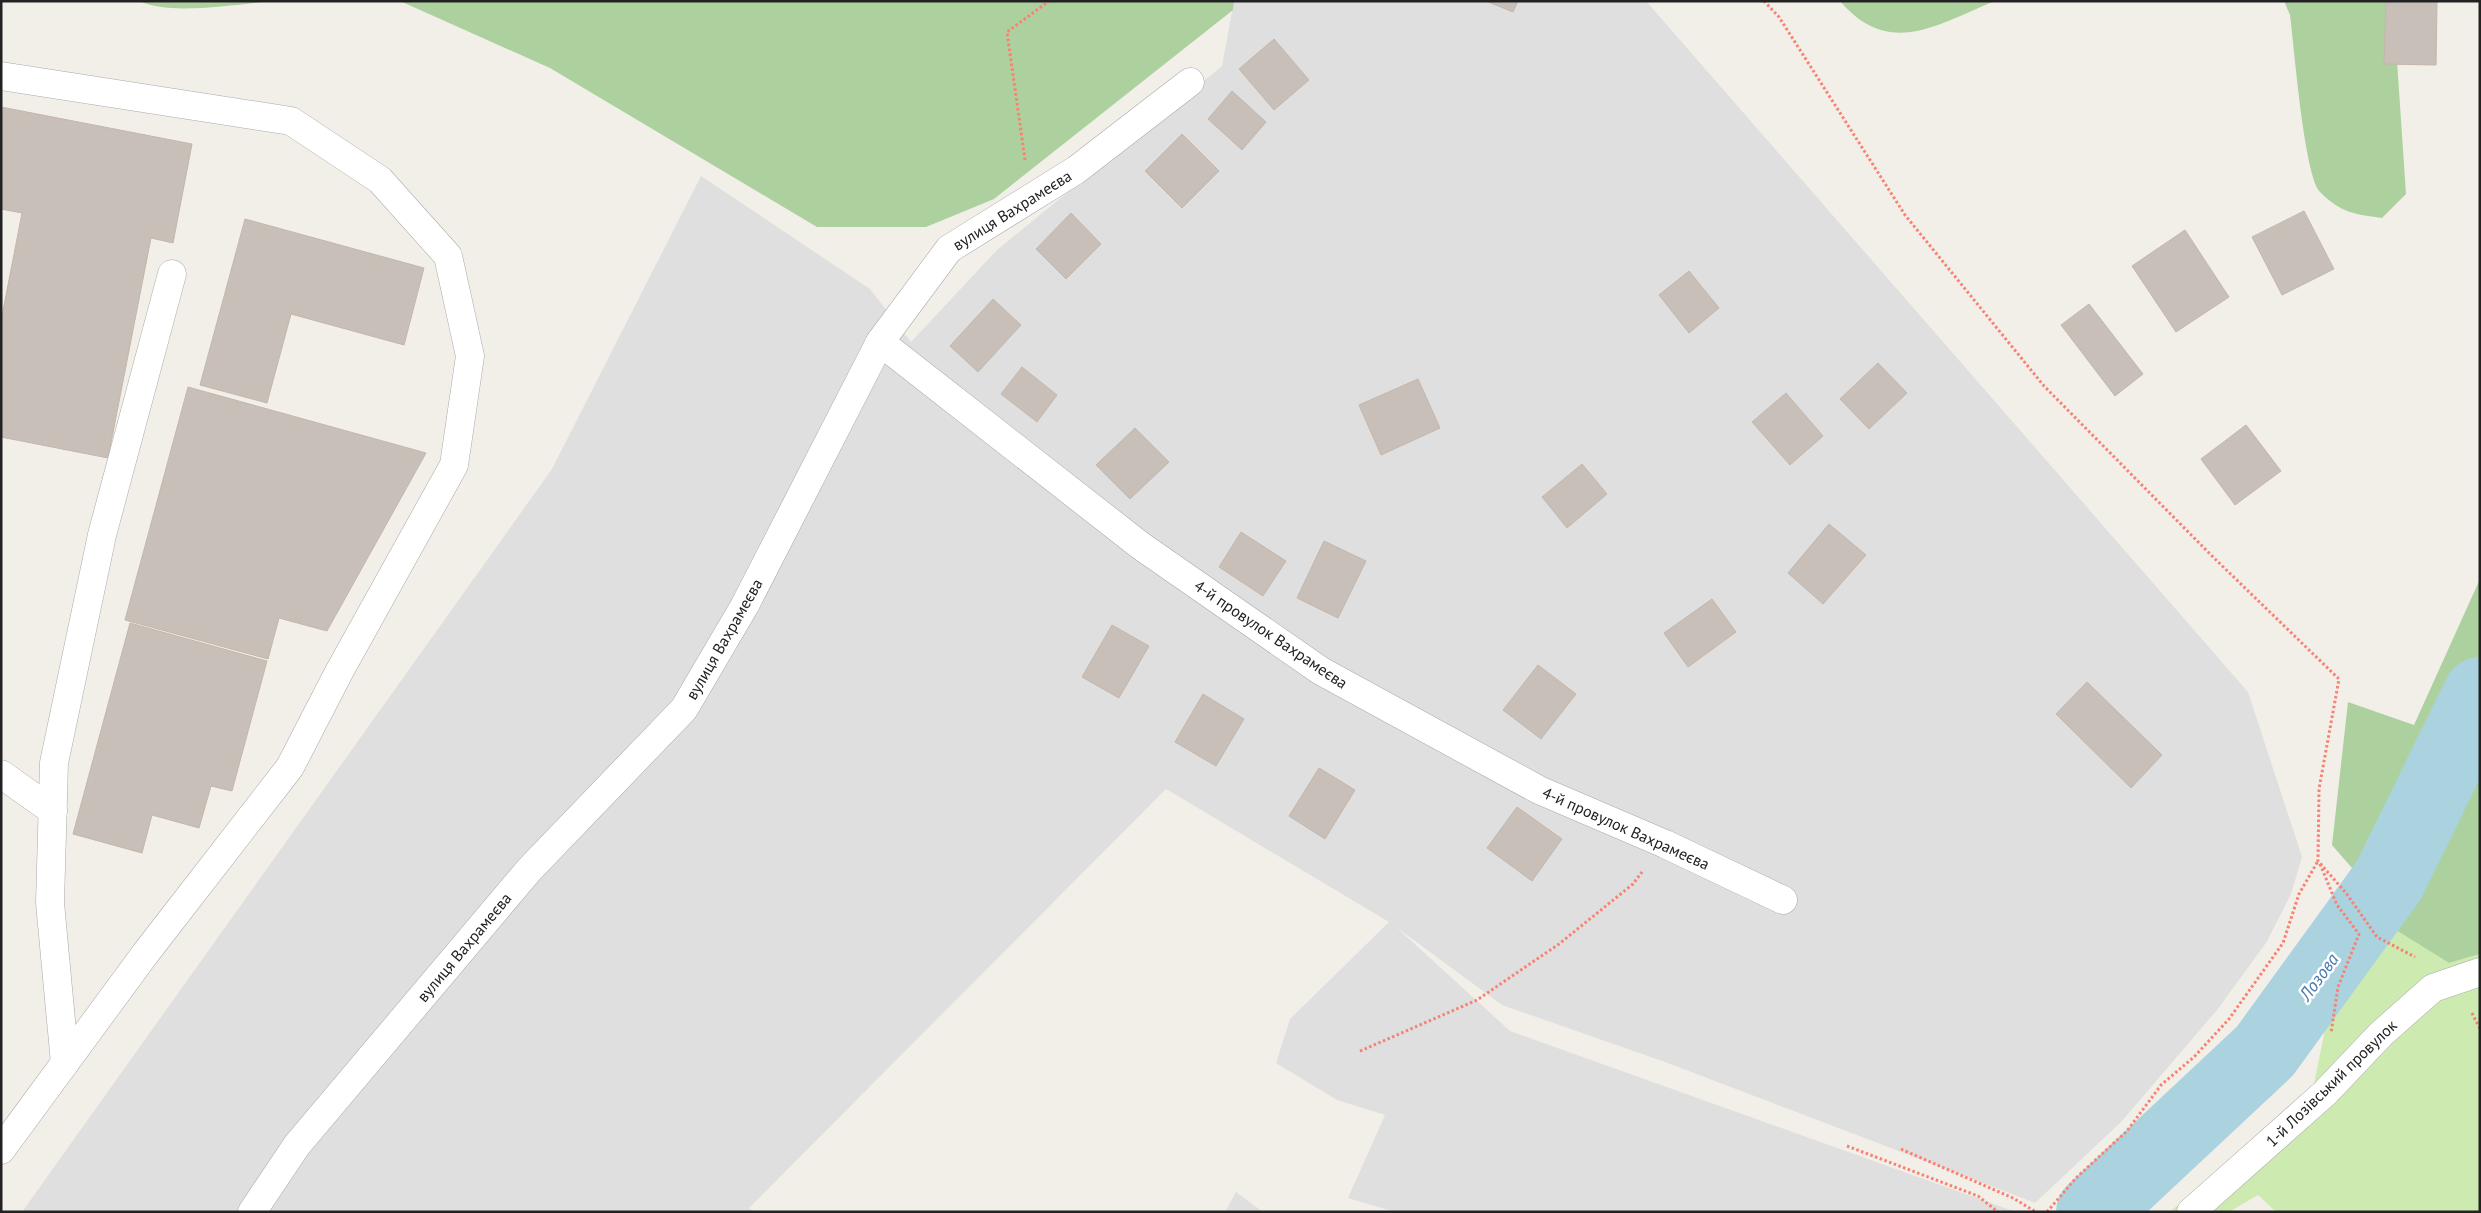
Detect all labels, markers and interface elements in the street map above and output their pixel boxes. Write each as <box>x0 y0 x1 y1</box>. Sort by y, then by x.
street label: вулиця Вахрамеєва <box>949 165 1075 255</box>
street label: вулиця Вахрамеєва <box>681 575 767 703</box>
street label: 4-й провулок Вахрамеєва <box>1190 575 1352 693</box>
street label: 4-й провулок Вахрамеєва <box>1539 782 1713 874</box>
street label: вулиця Вахрамеєва <box>412 888 516 1006</box>
water label: Лозова <box>2293 948 2344 1006</box>
street label: 1-й Лозівський провулок <box>2261 1015 2401 1151</box>

